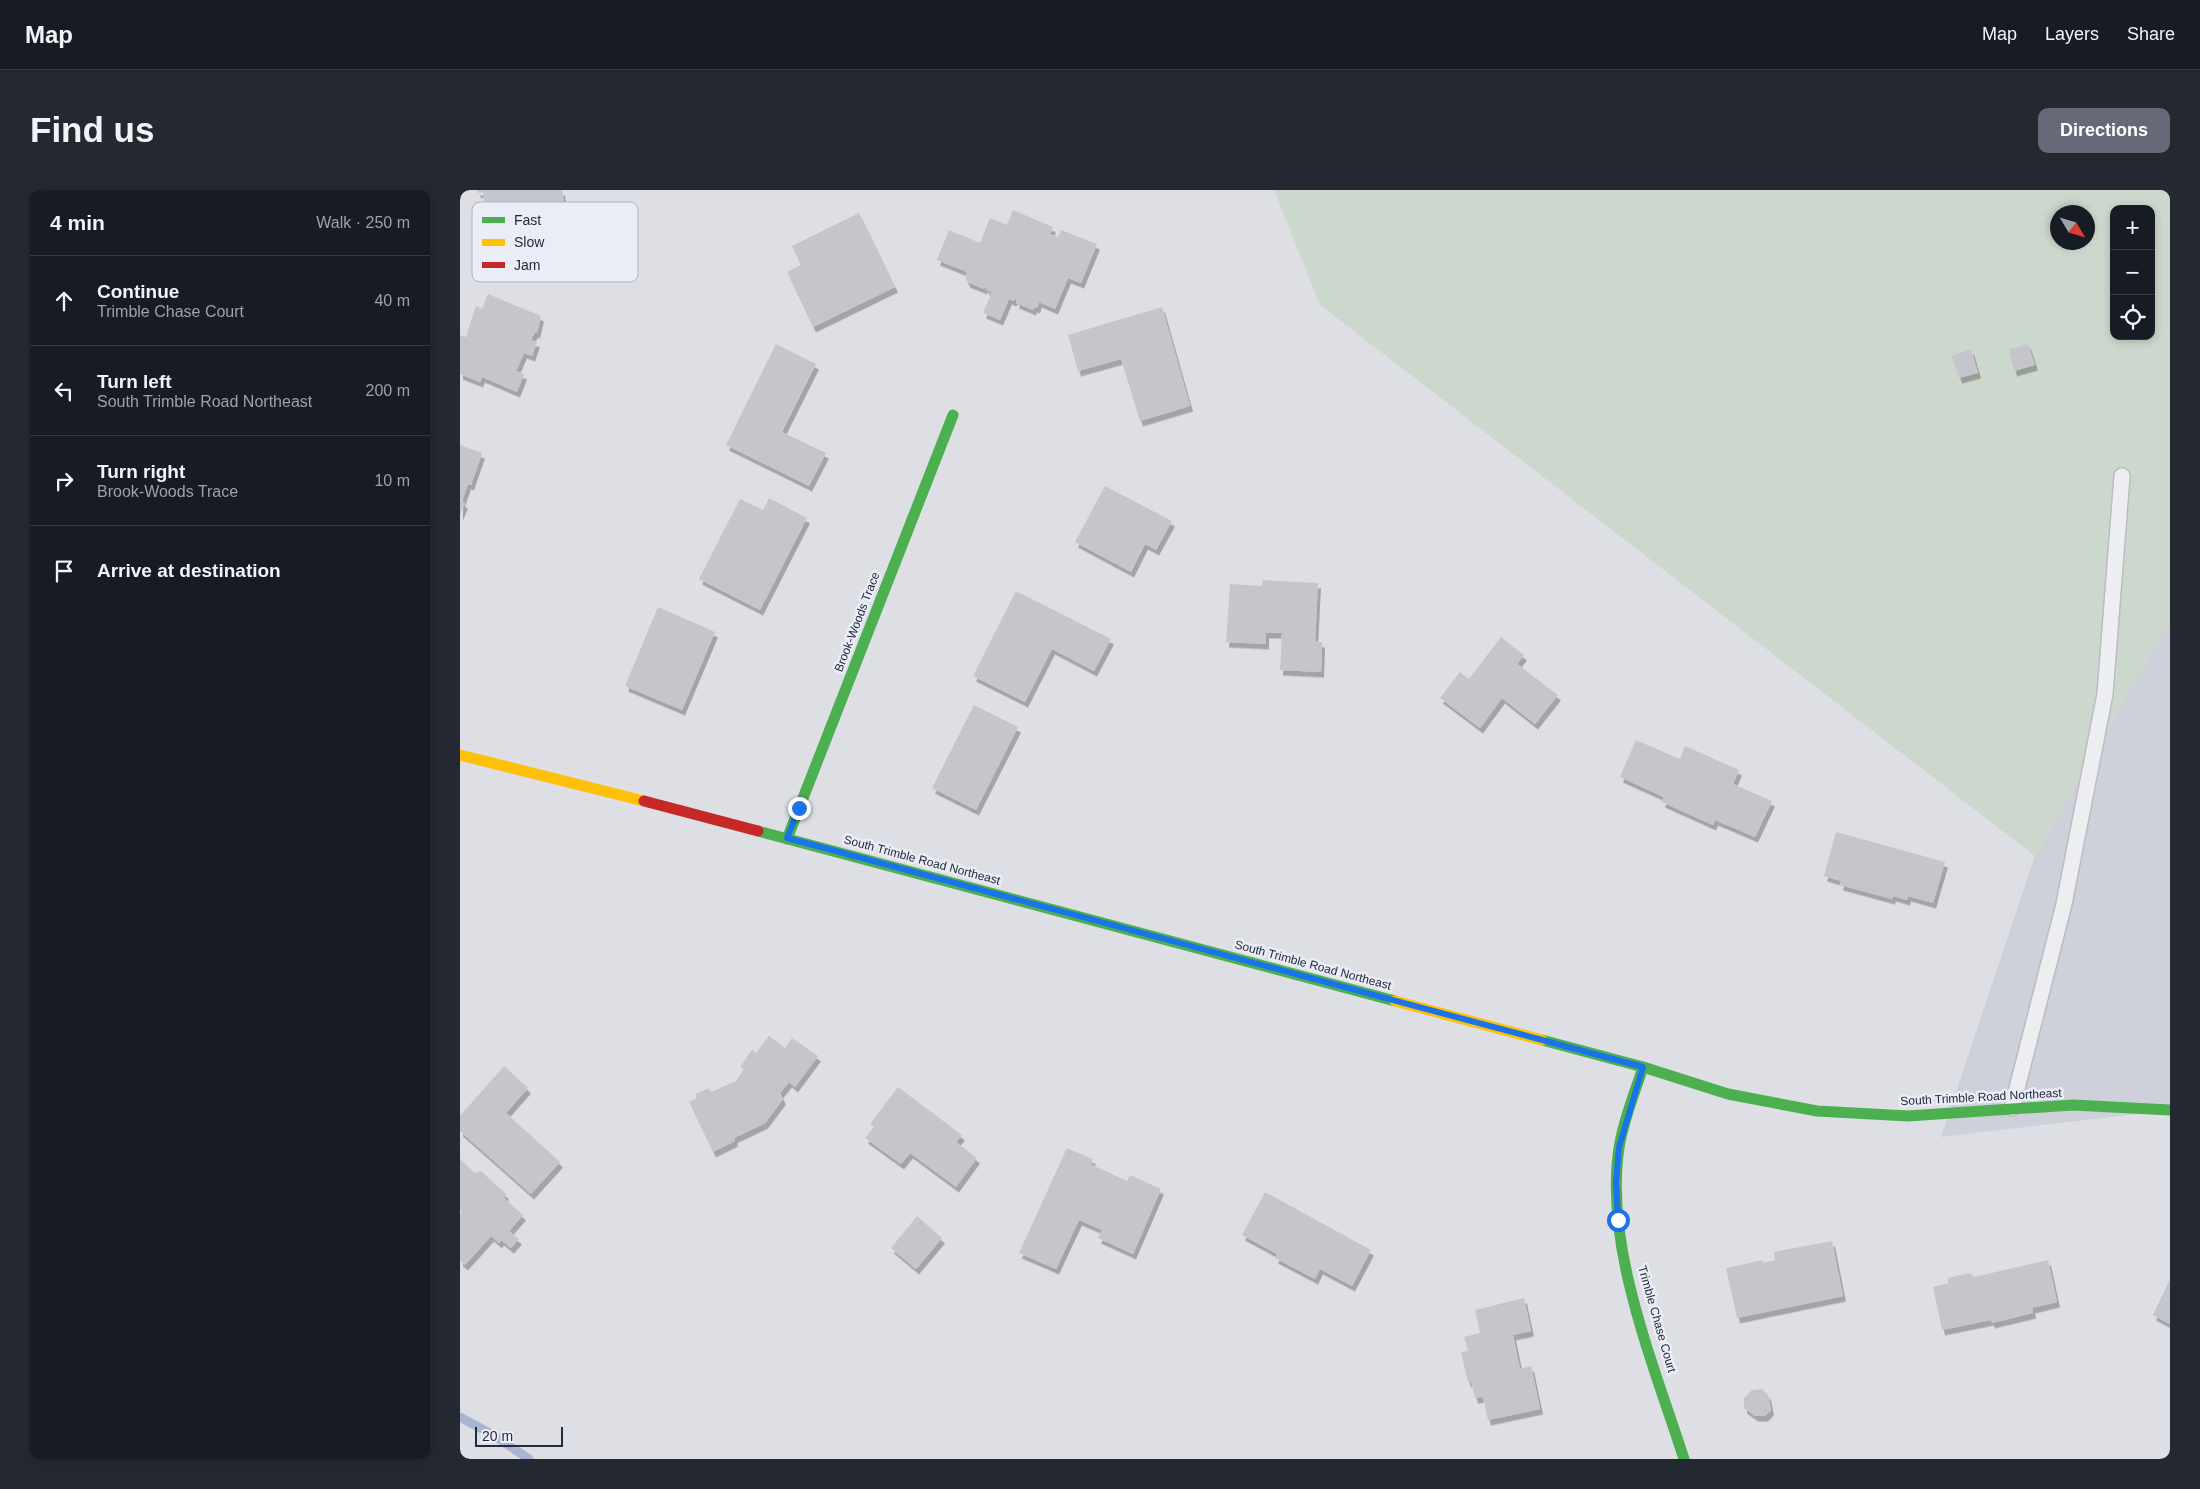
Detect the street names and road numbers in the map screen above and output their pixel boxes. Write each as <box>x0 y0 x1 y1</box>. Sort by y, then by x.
street label: Brook-Woods Trace <box>832 570 883 674</box>
street label: South Trimble Road Northeast <box>842 832 1002 888</box>
street label: South Trimble Road Northeast <box>1233 937 1393 993</box>
street label: South Trimble Road Northeast <box>1900 1086 2063 1108</box>
street label: Trimble Chase Court <box>1635 1264 1679 1375</box>

